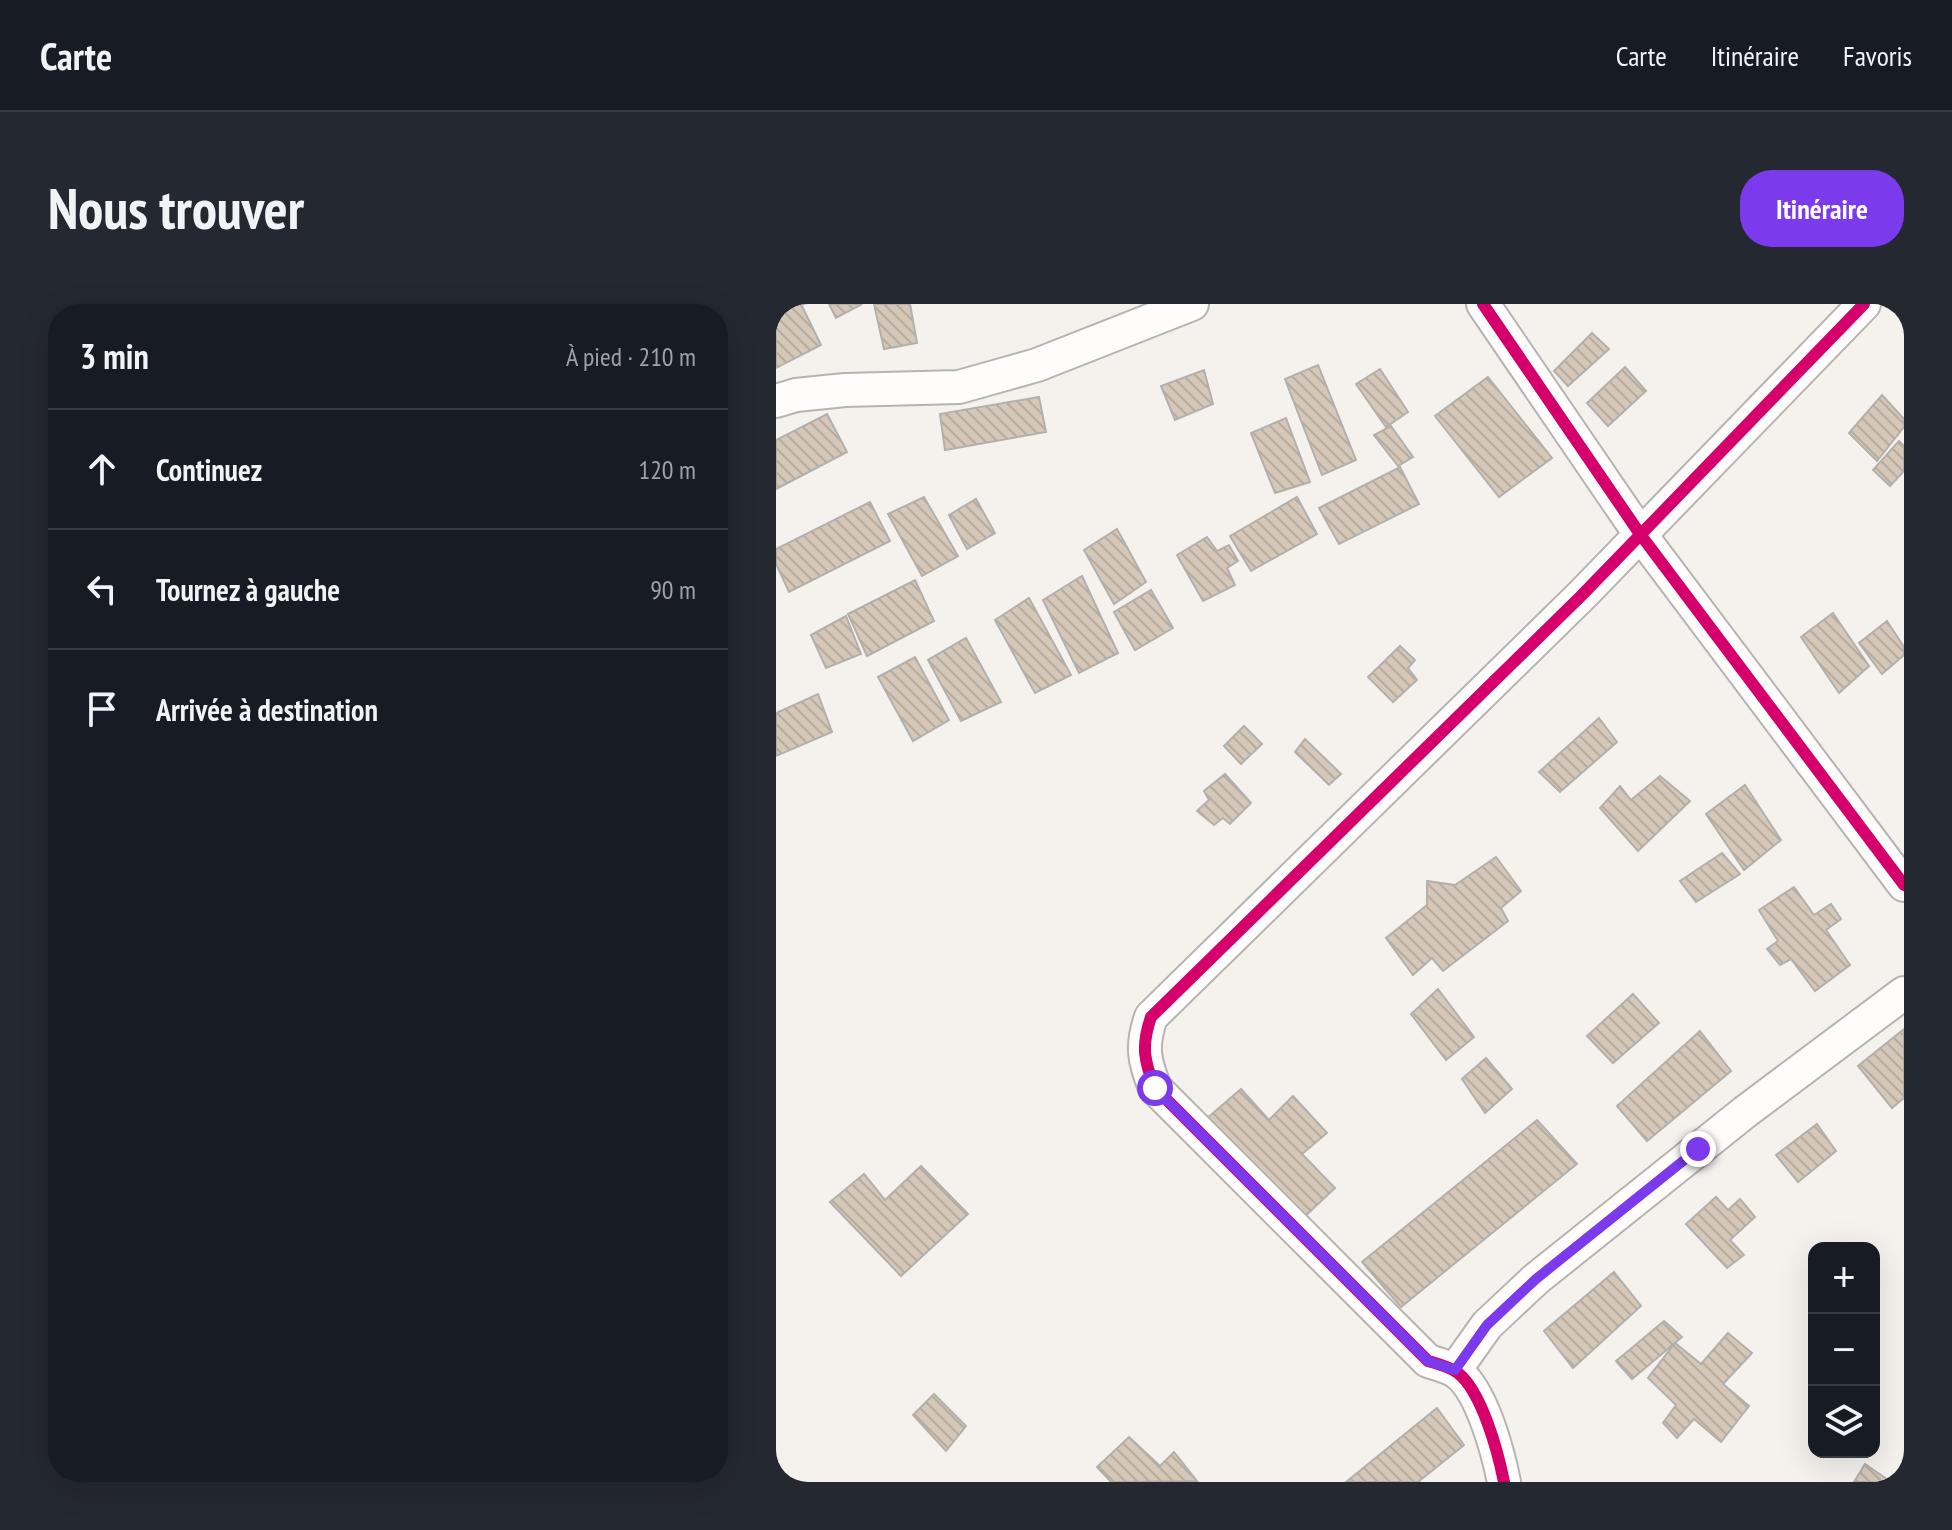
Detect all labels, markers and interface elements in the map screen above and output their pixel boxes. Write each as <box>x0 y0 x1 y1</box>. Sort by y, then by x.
text: Carte <box>40 31 112 80</box>
text: Carte <box>1616 37 1667 74</box>
text: Itinéraire <box>1711 37 1799 74</box>
text: Favoris <box>1843 37 1912 74</box>
button: Itinéraire <box>1740 170 1904 247</box>
text: Nous trouver <box>48 172 304 244</box>
text: 3 min <box>80 334 149 378</box>
text: À pied · 210 m <box>566 340 696 373</box>
icon: ahead <box>80 447 124 491</box>
text: Continuez <box>156 450 262 489</box>
text: 120 m <box>638 453 696 486</box>
icon: left <box>80 567 124 611</box>
text: Tournez à gauche <box>156 570 340 609</box>
text: 90 m <box>650 573 696 606</box>
icon: arrive <box>80 687 124 731</box>
text: Arrivée à destination <box>156 690 378 729</box>
route start <box>1137 1070 1173 1106</box>
route end <box>1680 1131 1716 1167</box>
map controls <box>1808 1242 1880 1458</box>
button: + <box>1808 1242 1880 1314</box>
button: − <box>1808 1314 1880 1386</box>
button: layers <box>1808 1386 1880 1458</box>

